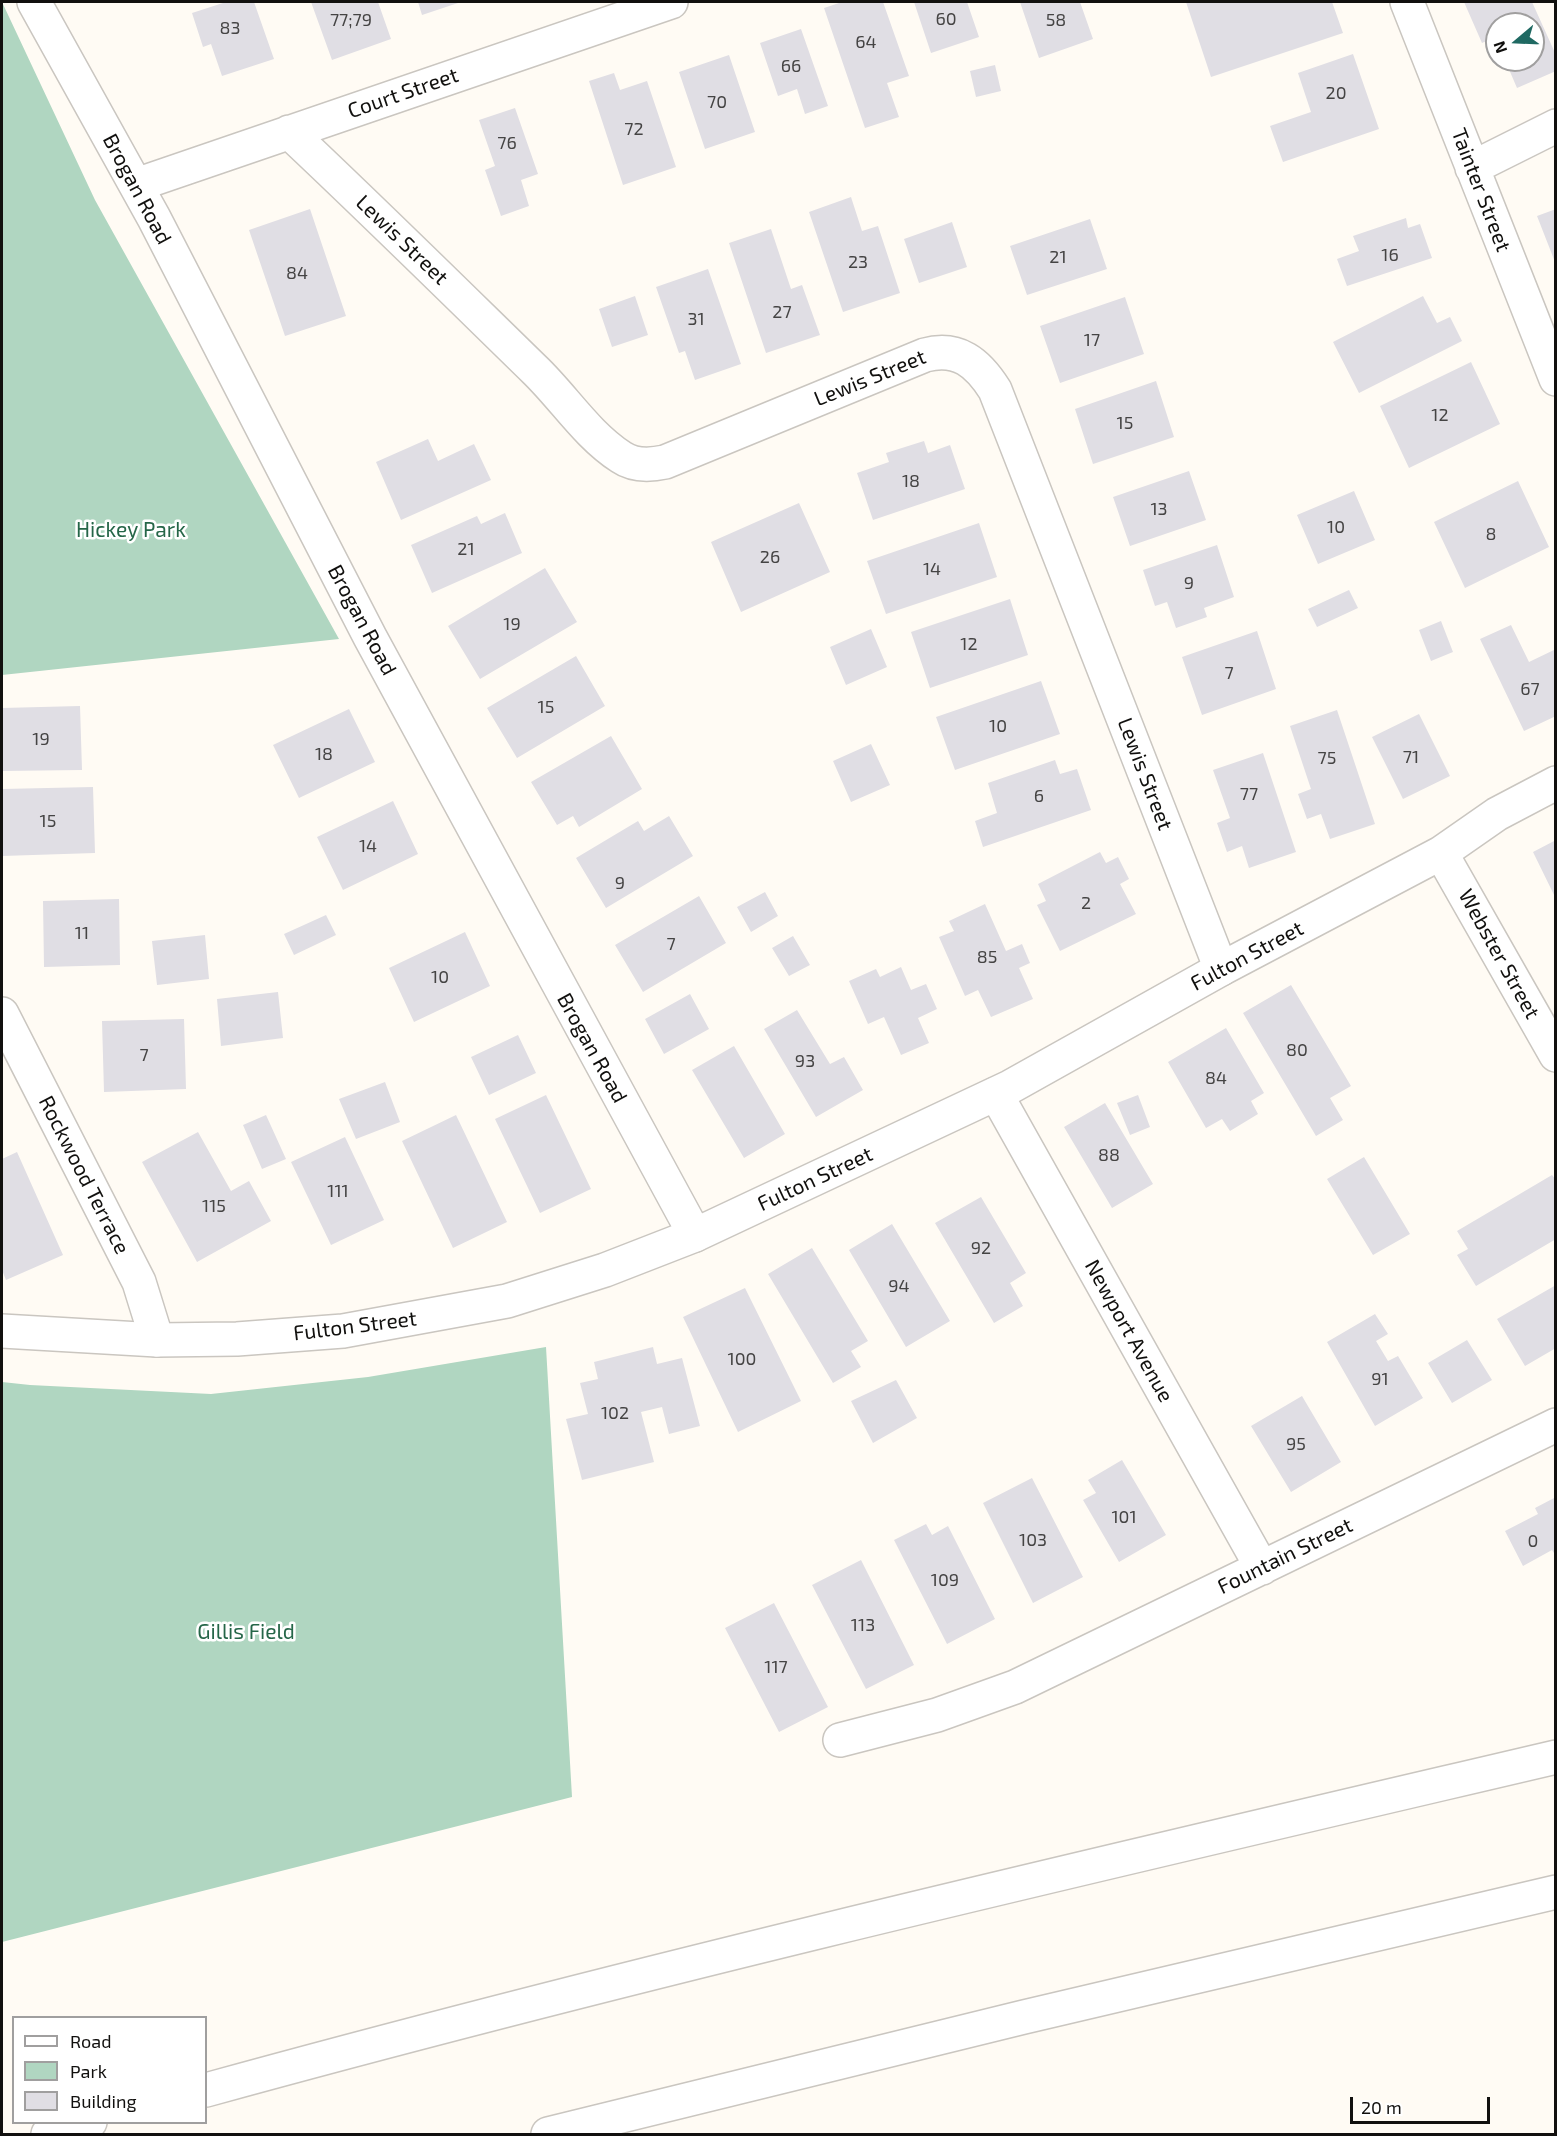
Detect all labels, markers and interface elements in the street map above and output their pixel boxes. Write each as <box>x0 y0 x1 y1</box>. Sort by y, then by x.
house number: 60 <box>935 8 957 30</box>
house number: 77;79 <box>330 9 372 31</box>
house number: 58 <box>1046 9 1066 31</box>
north arrow <box>1485 12 1545 72</box>
house number: 83 <box>220 17 240 39</box>
house number: 64 <box>855 31 877 53</box>
text: N <box>1489 39 1510 56</box>
house number: 66 <box>781 55 801 77</box>
street label: Court Street <box>344 62 462 124</box>
house number: 20 <box>1326 82 1346 104</box>
house number: 70 <box>707 91 727 113</box>
house number: 72 <box>624 118 644 140</box>
street label: Tainter Street <box>1446 125 1516 255</box>
street label: Brogan Road <box>97 129 177 249</box>
house number: 76 <box>497 132 517 154</box>
street label: Lewis Street <box>351 190 453 290</box>
house number: 16 <box>1381 244 1399 266</box>
house number: 21 <box>1049 246 1067 268</box>
house number: 23 <box>848 251 868 273</box>
house number: 84 <box>286 262 308 284</box>
house number: 27 <box>772 301 792 323</box>
house number: 31 <box>687 308 705 330</box>
house number: 17 <box>1084 329 1100 351</box>
street label: Lewis Street <box>810 344 930 412</box>
house number: 12 <box>1431 404 1449 426</box>
house number: 15 <box>1117 412 1133 434</box>
house number: 18 <box>902 470 920 492</box>
house number: 13 <box>1150 498 1168 520</box>
house number: 10 <box>1327 516 1345 538</box>
park label: Hickey Park <box>76 517 186 543</box>
house number: 8 <box>1486 523 1496 545</box>
house number: 21 <box>457 538 475 560</box>
house number: 26 <box>760 546 780 568</box>
house number: 14 <box>923 558 941 580</box>
street label: Brogan Road <box>322 560 402 680</box>
house number: 9 <box>1184 572 1194 594</box>
house number: 19 <box>503 613 521 635</box>
house number: 12 <box>960 633 978 655</box>
house number: 7 <box>1224 662 1234 684</box>
house number: 67 <box>1520 678 1540 700</box>
house number: 15 <box>538 696 554 718</box>
street label: Lewis Street <box>1112 714 1178 834</box>
house number: 10 <box>989 715 1007 737</box>
house number: 19 <box>32 728 50 750</box>
house number: 18 <box>315 743 333 765</box>
house number: 71 <box>1403 746 1419 768</box>
house number: 75 <box>1318 747 1336 769</box>
house number: 77 <box>1240 783 1258 805</box>
house number: 6 <box>1034 785 1044 807</box>
house number: 15 <box>40 810 56 832</box>
house number: 14 <box>359 835 377 857</box>
house number: 9 <box>615 872 625 894</box>
street label: Webster Street <box>1453 885 1545 1023</box>
house number: 2 <box>1081 892 1091 914</box>
street label: Fulton Street <box>1186 916 1308 996</box>
house number: 11 <box>75 922 89 944</box>
house number: 7 <box>666 933 676 955</box>
house number: 85 <box>977 946 997 968</box>
house number: 10 <box>431 966 449 988</box>
street label: Brogan Road <box>552 989 632 1107</box>
house number: 80 <box>1286 1039 1308 1061</box>
house number: 7 <box>139 1044 149 1066</box>
house number: 93 <box>795 1050 815 1072</box>
house number: 84 <box>1205 1067 1227 1089</box>
street label: Rockwood Terrace <box>33 1092 135 1258</box>
street label: Fulton Street <box>753 1141 877 1217</box>
house number: 88 <box>1098 1144 1120 1166</box>
house number: 111 <box>327 1180 349 1202</box>
house number: 115 <box>202 1195 226 1217</box>
house number: 92 <box>971 1237 991 1259</box>
street label: Newport Avenue <box>1079 1255 1179 1407</box>
house number: 94 <box>888 1275 910 1297</box>
street label: Fulton Street <box>292 1306 418 1346</box>
house number: 100 <box>728 1348 756 1370</box>
house number: 91 <box>1371 1368 1389 1390</box>
house number: 102 <box>601 1402 629 1424</box>
house number: 95 <box>1286 1433 1306 1455</box>
house number: 101 <box>1111 1506 1137 1528</box>
street label: Fountain Street <box>1213 1512 1357 1600</box>
house number: 103 <box>1019 1529 1047 1551</box>
house number: 0 <box>1528 1530 1538 1552</box>
house number: 109 <box>931 1569 959 1591</box>
house number: 113 <box>851 1614 875 1636</box>
park label: Gillis Field <box>197 1619 295 1645</box>
house number: 117 <box>764 1656 788 1678</box>
legend <box>12 2016 207 2124</box>
text: Road <box>70 2030 111 2052</box>
text: Park <box>70 2060 107 2082</box>
scale bar <box>1353 2085 1492 2123</box>
text: Building <box>70 2090 137 2112</box>
text: 20 m <box>1361 2096 1402 2118</box>

